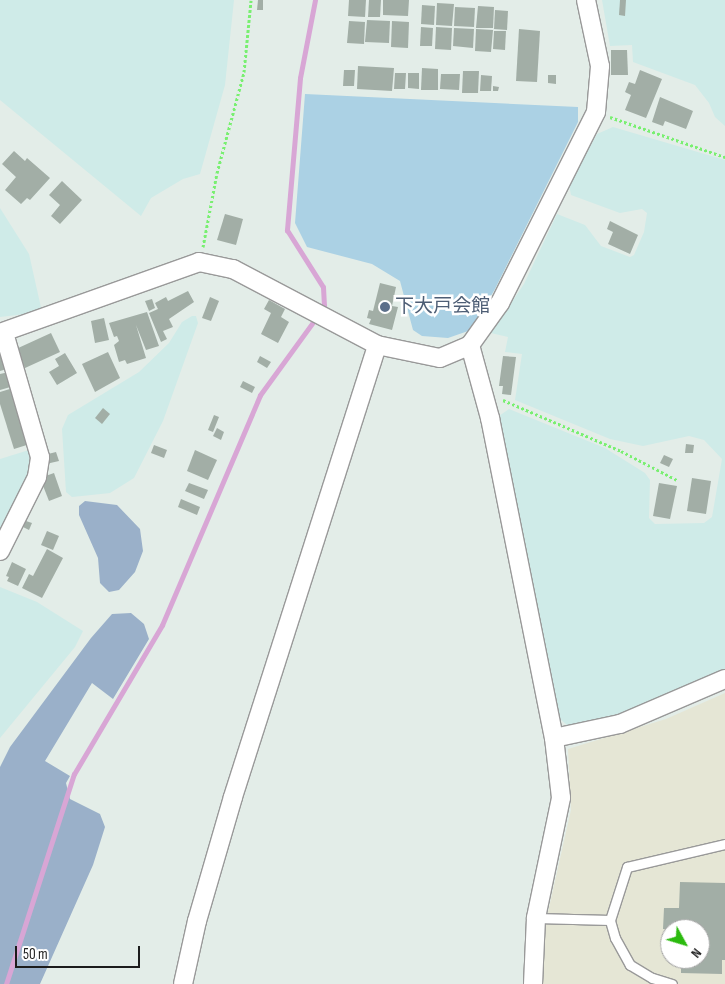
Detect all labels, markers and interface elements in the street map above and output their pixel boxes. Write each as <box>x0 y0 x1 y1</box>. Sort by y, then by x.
place label: 下大戸会館 <box>395 296 490 318</box>
marker: 下大戸会館 <box>379 301 391 313</box>
north arrow <box>660 919 710 969</box>
scale bar <box>18 936 142 968</box>
text: 50 m <box>23 945 48 964</box>
text: N <box>687 945 705 961</box>

